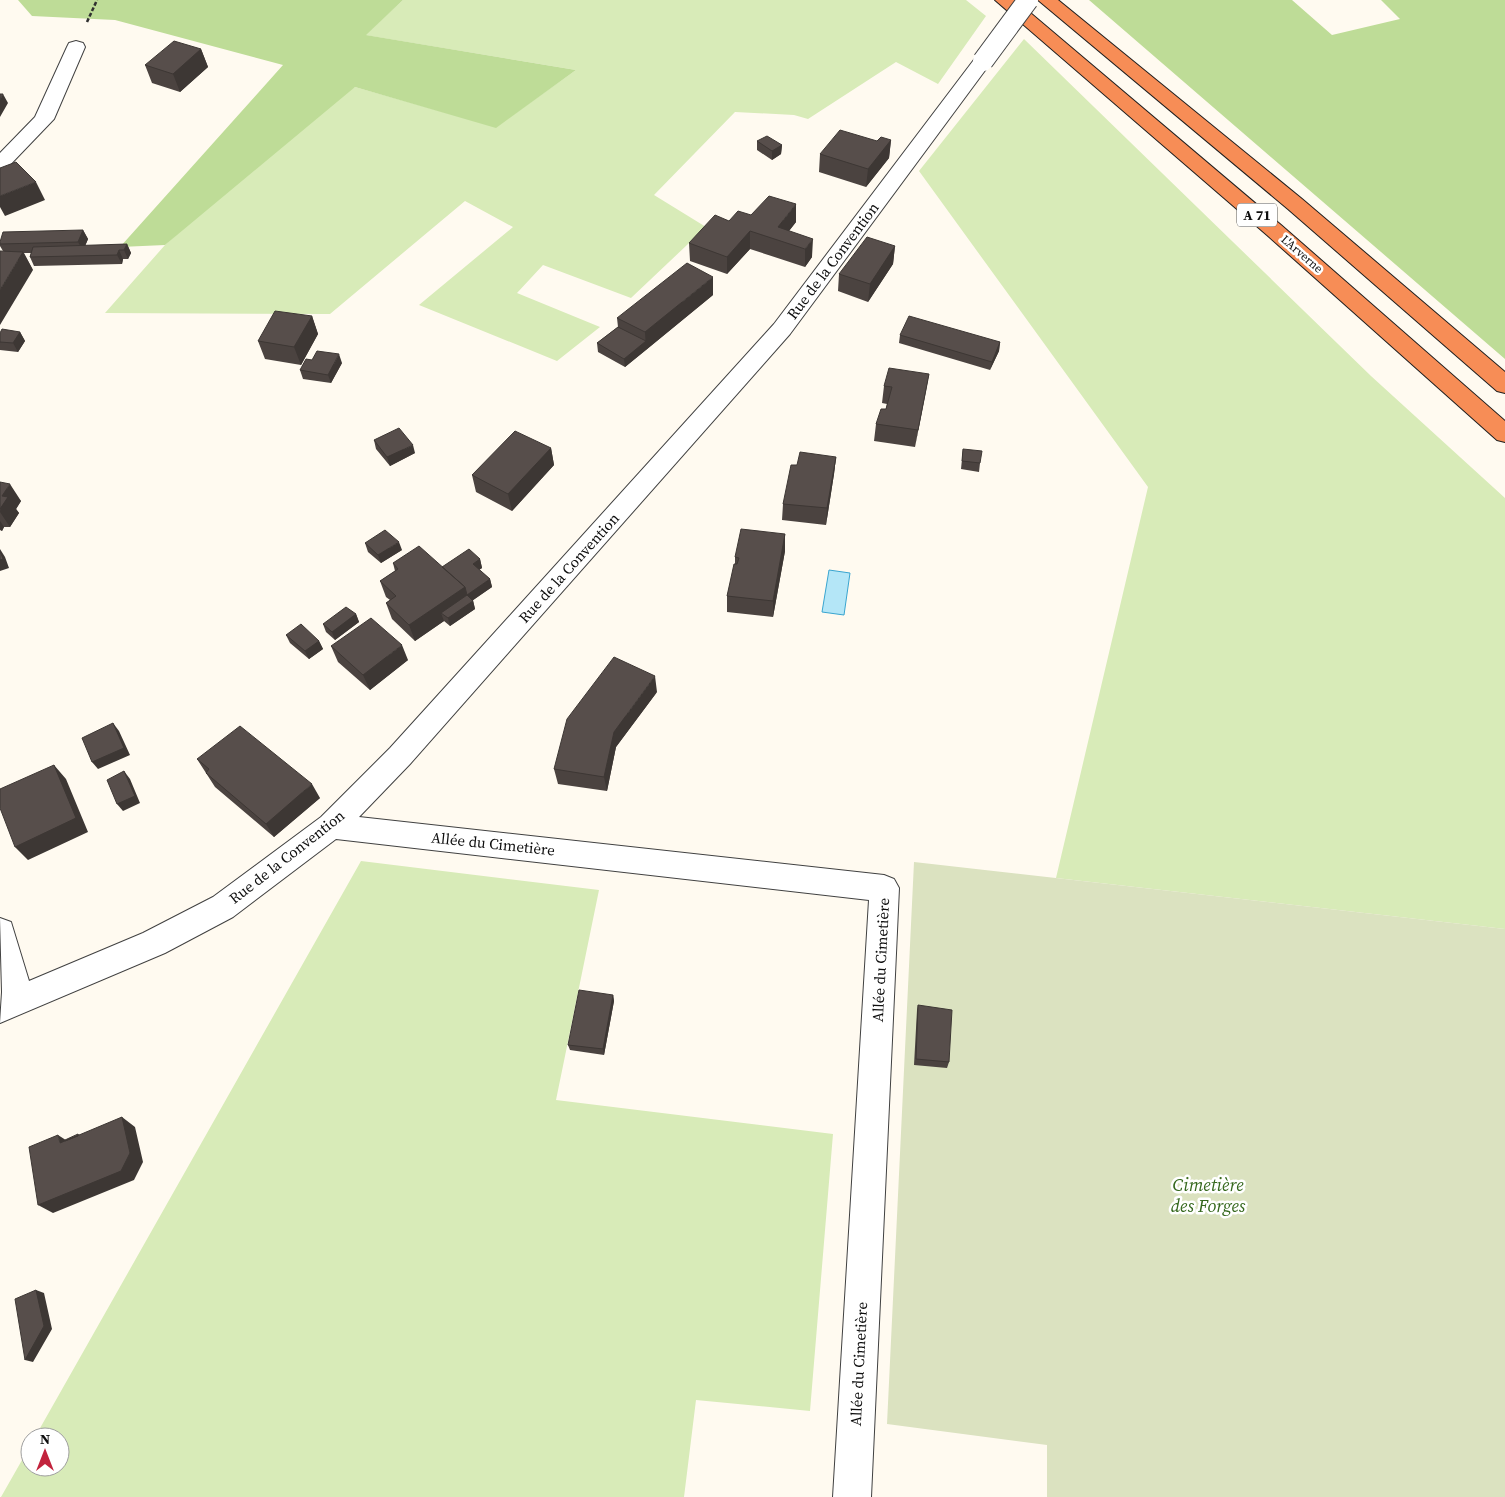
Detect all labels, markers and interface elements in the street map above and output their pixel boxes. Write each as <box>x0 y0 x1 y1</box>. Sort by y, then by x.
street label: Rue de la Convention <box>782 198 884 323</box>
road number: A 71 <box>1237 204 1277 226</box>
street label: L'Arverne <box>1278 231 1326 277</box>
street label: Rue de la Convention <box>514 508 624 627</box>
street label: Rue de la Convention <box>225 805 349 908</box>
street label: Allée du Cimetière <box>430 827 556 860</box>
street label: Allée du Cimetière <box>867 897 894 1023</box>
park label: Cimetière des Forges <box>1171 1172 1246 1218</box>
street label: Allée du Cimetière <box>845 1301 872 1427</box>
north arrow <box>20 1427 70 1477</box>
text: N <box>40 1429 50 1449</box>

